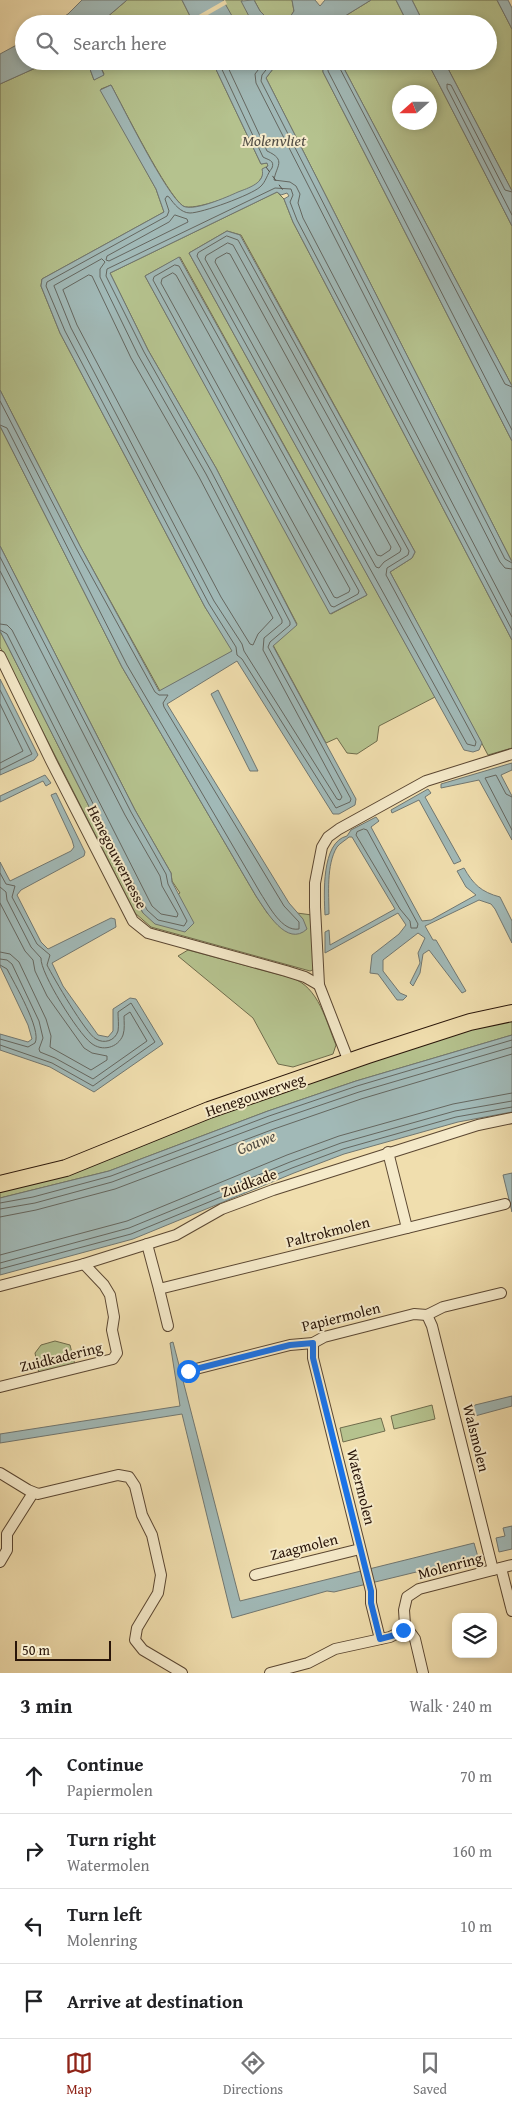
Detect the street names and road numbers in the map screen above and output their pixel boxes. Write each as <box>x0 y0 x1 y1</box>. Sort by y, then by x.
street label: Henegouwernesse <box>82 801 153 912</box>
street label: Henegouwerweg <box>202 1067 308 1121</box>
street label: Zuidkade <box>218 1163 280 1202</box>
street label: Paltrokmolen <box>284 1211 372 1252</box>
street label: Papiermolen <box>299 1296 383 1336</box>
street label: Zuidkadering <box>17 1336 105 1377</box>
street label: Walsmolen <box>458 1402 495 1474</box>
street label: Watermolen <box>342 1447 381 1528</box>
street label: Zaagmolen <box>268 1528 341 1565</box>
street label: Molenring <box>415 1547 485 1584</box>

